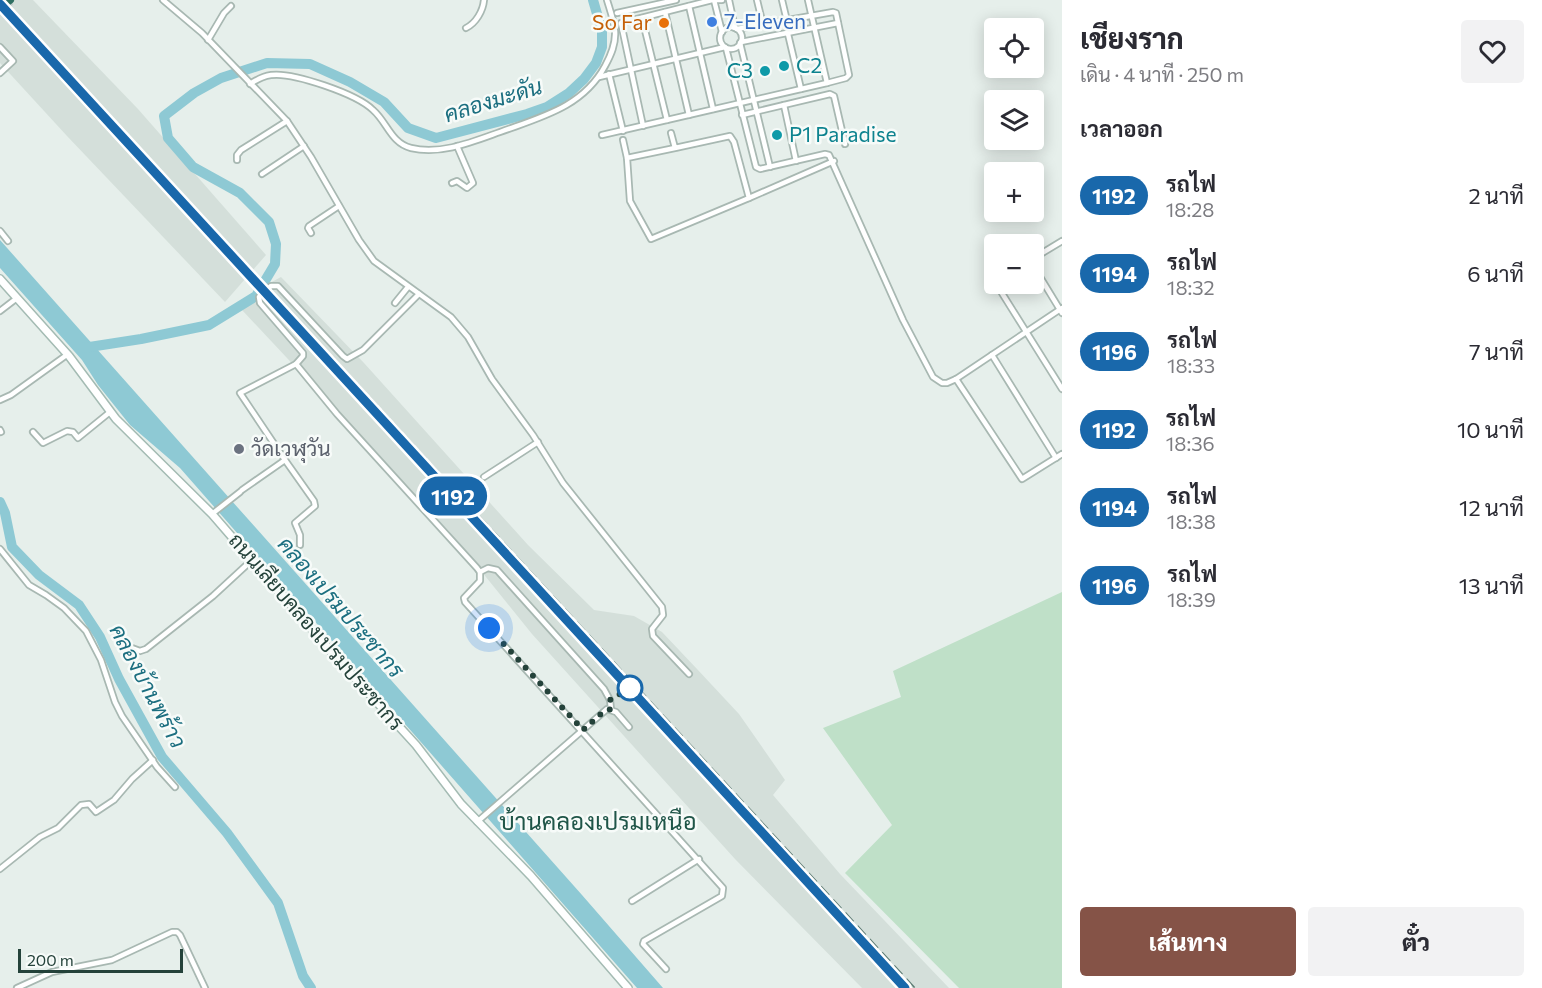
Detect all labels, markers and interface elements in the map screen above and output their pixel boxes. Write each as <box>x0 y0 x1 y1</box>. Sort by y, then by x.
place label: 7-Eleven <box>724 8 806 33</box>
place label: So Far <box>592 9 652 34</box>
marker: 7-Eleven <box>705 15 719 29</box>
marker: So Far <box>657 16 671 30</box>
map controls <box>984 18 1044 294</box>
button: locate <box>984 18 1044 78</box>
button: heart <box>1461 20 1524 83</box>
text: เชียงราก <box>1080 21 1184 55</box>
place label: C2 <box>796 52 822 77</box>
place label: C3 <box>727 57 753 82</box>
marker: C2 <box>777 59 791 73</box>
text: เดิน · 4 นาที · 250 m <box>1080 62 1244 86</box>
marker: C3 <box>758 64 772 78</box>
water label: คลองมะดัน <box>441 72 545 127</box>
button: layers <box>984 90 1044 150</box>
text: เวลาออก <box>1080 115 1163 142</box>
place label: P1 Paradise <box>789 121 897 146</box>
marker: P1 Paradise <box>770 128 784 142</box>
button: + <box>984 162 1044 222</box>
text: รถไฟ <box>1166 170 1216 197</box>
text: 2 นาที <box>1468 182 1524 209</box>
text: 1192 <box>1092 183 1136 208</box>
text: 18:28 <box>1166 197 1214 221</box>
button: − <box>984 234 1044 294</box>
text: รถไฟ <box>1167 248 1217 275</box>
text: 6 นาที <box>1467 260 1524 287</box>
text: 1194 <box>1092 261 1137 286</box>
text: 18:32 <box>1167 275 1215 299</box>
text: รถไฟ <box>1167 326 1217 353</box>
text: 7 นาที <box>1469 338 1524 365</box>
text: 1196 <box>1092 339 1137 364</box>
text: 18:33 <box>1167 353 1215 377</box>
text: รถไฟ <box>1166 404 1216 431</box>
text: 10 นาที <box>1457 416 1524 443</box>
text: 1192 <box>1092 417 1136 442</box>
text: 18:36 <box>1166 431 1215 455</box>
place label: วัดเวฬุวัน <box>251 435 331 463</box>
marker: วัดเวฬุวัน <box>232 442 246 456</box>
line badge: 1192 <box>411 476 495 516</box>
text: รถไฟ <box>1167 482 1217 509</box>
text: 1192 <box>431 484 475 509</box>
text: 12 นาที <box>1459 494 1524 521</box>
text: 1194 <box>1092 495 1137 520</box>
text: 18:38 <box>1167 509 1216 533</box>
street label: ถนนเลียบคลองเปรมประชากร <box>225 527 410 735</box>
water label: คลองเปรมประชากร <box>273 530 411 684</box>
text: รถไฟ <box>1167 560 1217 587</box>
text: 13 นาที <box>1459 572 1524 599</box>
text: 1196 <box>1092 573 1137 598</box>
text: 18:39 <box>1167 587 1216 611</box>
your location <box>474 613 504 643</box>
water label: คลองบ้านพร้าว <box>105 619 192 752</box>
unlabelled marker <box>617 675 643 701</box>
district label: บ้านคลองเปรมเหนือ <box>499 806 697 835</box>
button: เส้นทาง <box>1080 907 1296 976</box>
button: ตั๋ว <box>1308 907 1524 976</box>
scale bar <box>18 946 183 974</box>
text: 200 m <box>27 950 74 969</box>

